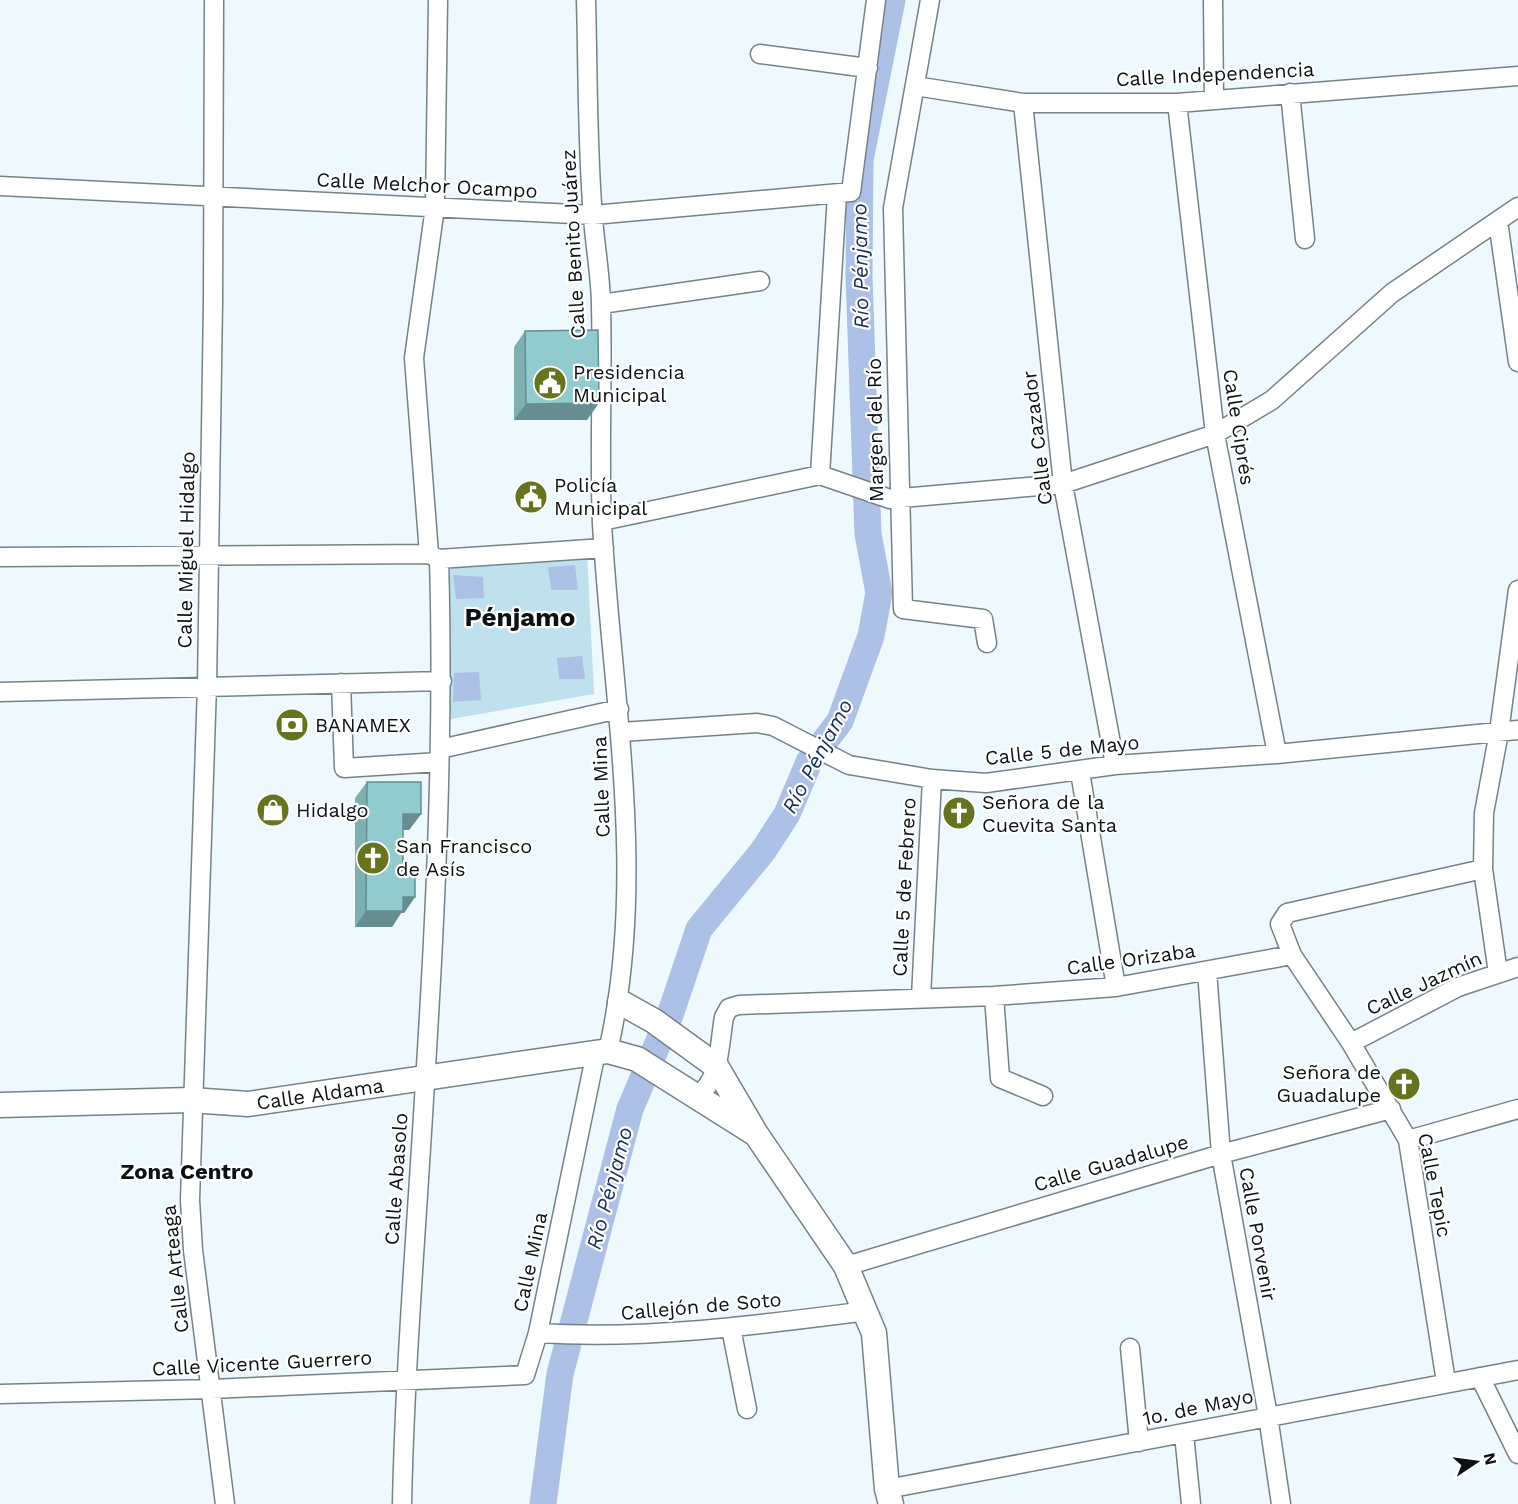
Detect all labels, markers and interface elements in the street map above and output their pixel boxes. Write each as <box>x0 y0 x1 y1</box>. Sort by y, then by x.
street label: Calle Independencia <box>1115 57 1315 91</box>
street label: Calle Benito Juárez <box>556 149 590 339</box>
street label: Calle Melchor Ocampo <box>316 167 538 203</box>
water label: Río Pénjamo <box>846 203 874 329</box>
street label: Margen del Río <box>862 358 888 502</box>
place label: Presidencia Municipal <box>573 360 685 407</box>
public building icon: Presidencia Municipal <box>532 365 568 401</box>
street label: Calle Ciprés <box>1218 367 1260 487</box>
street label: Calle Cazador <box>1017 369 1057 507</box>
street label: Calle Miguel Hidalgo <box>172 451 200 649</box>
place label: Policía Municipal <box>554 473 647 520</box>
public building icon: Policía Municipal <box>513 479 549 515</box>
district label: Pénjamo <box>465 602 575 632</box>
water label: Río Pénjamo <box>776 695 858 817</box>
bank icon: BANAMEX <box>274 707 310 743</box>
place label: BANAMEX <box>315 713 411 737</box>
street label: Calle 5 de Mayo <box>984 730 1140 770</box>
street label: Calle Mina <box>587 736 615 838</box>
place label: Señora de la Cuevita Santa <box>982 790 1117 837</box>
shop icon: Hidalgo <box>255 792 291 828</box>
church icon: Señora de la Cuevita Santa <box>941 795 977 831</box>
street label: Calle 5 de Febrero <box>887 797 921 977</box>
place label: Hidalgo <box>296 798 369 822</box>
place label: San Francisco de Asís <box>396 834 532 881</box>
church icon: San Francisco de Asís <box>355 840 391 876</box>
street label: Calle Orizaba <box>1065 938 1197 980</box>
street label: Calle Jazmín <box>1362 946 1486 1020</box>
place label: Señora de Guadalupe <box>1276 1060 1381 1107</box>
church icon: Señora de Guadalupe <box>1386 1066 1422 1102</box>
street label: Calle Aldama <box>255 1073 385 1115</box>
street label: Calle Abasolo <box>379 1112 413 1246</box>
water label: Río Pénjamo <box>581 1124 637 1252</box>
street label: Calle Guadalupe <box>1031 1129 1191 1197</box>
street label: Calle Tepic <box>1413 1131 1457 1239</box>
district label: Zona Centro <box>121 1159 253 1184</box>
street label: Calle Porvenir <box>1234 1165 1282 1303</box>
street label: Calle Arteaga <box>156 1204 194 1334</box>
street label: Calle Mina <box>508 1210 552 1314</box>
street label: Callejón de Soto <box>620 1287 782 1325</box>
street label: Calle Vicente Guerrero <box>151 1345 373 1381</box>
street label: 1o. de Mayo <box>1140 1384 1256 1430</box>
north arrow <box>1446 1432 1506 1492</box>
text: N <box>1480 1451 1501 1467</box>

